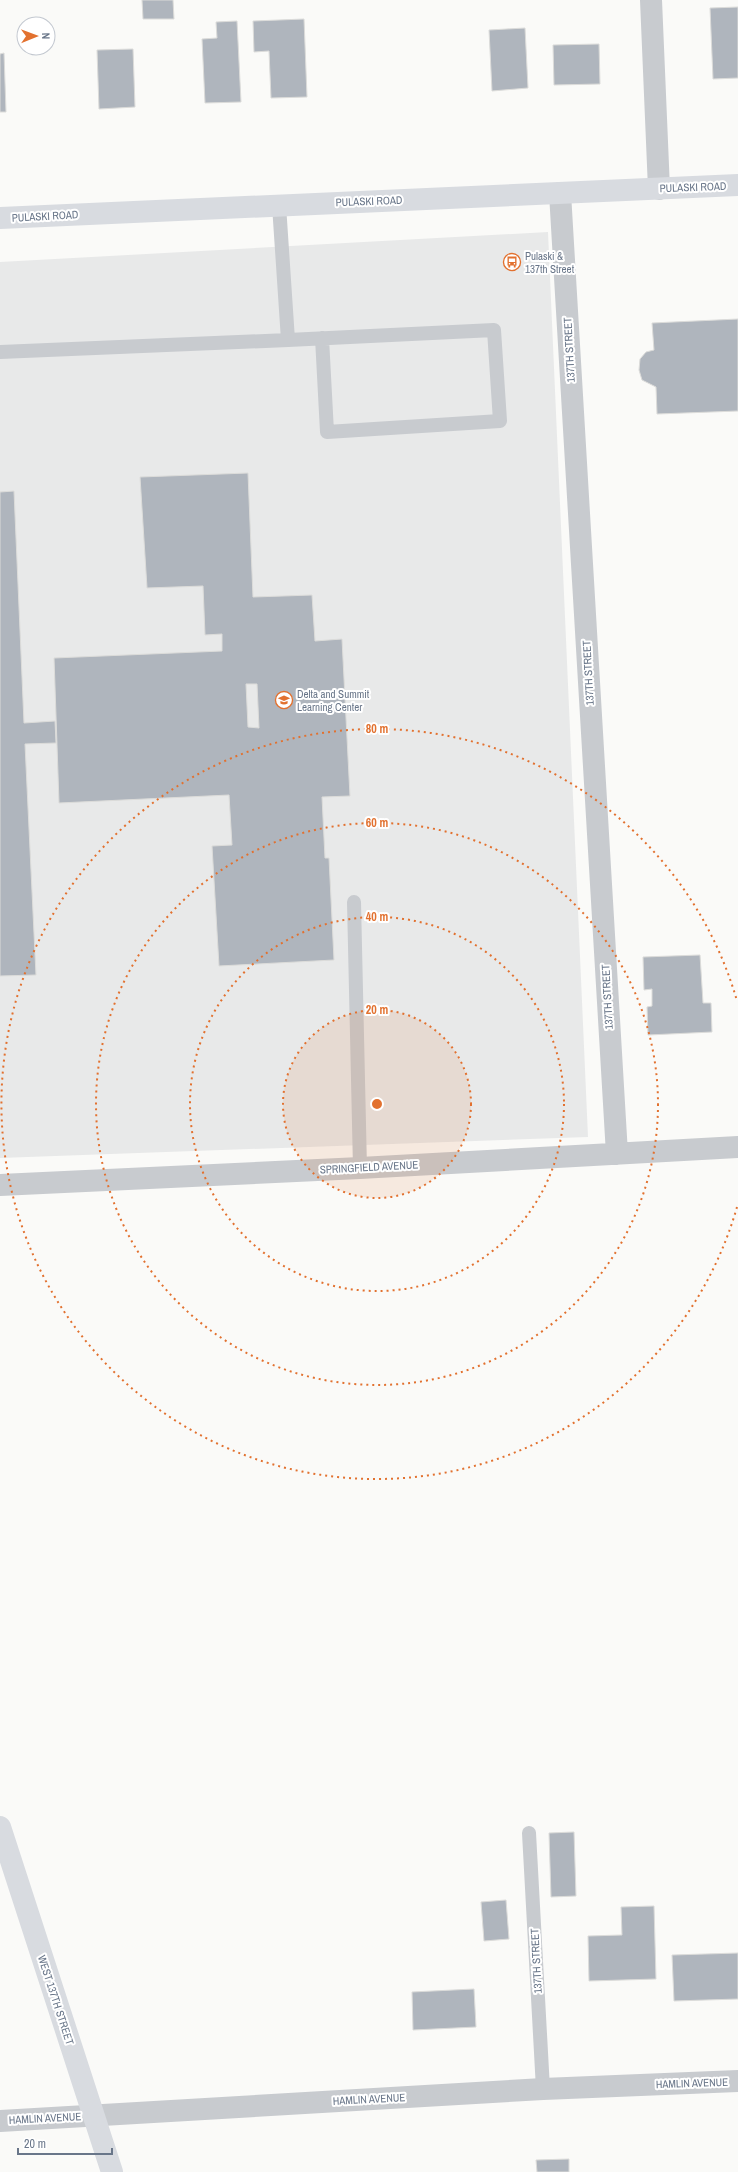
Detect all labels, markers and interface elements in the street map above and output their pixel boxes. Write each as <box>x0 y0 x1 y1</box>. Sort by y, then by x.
north arrow <box>16 16 56 56</box>
text: N <box>39 32 53 39</box>
street label: PULASKI ROAD <box>659 179 727 195</box>
street label: PULASKI ROAD <box>335 193 403 209</box>
street label: PULASKI ROAD <box>11 207 79 225</box>
place label: Pulaski & 137th Street <box>525 249 575 276</box>
bus stop icon: Pulaski & 137th Street <box>502 252 522 272</box>
street label: 137TH STREET <box>560 317 578 383</box>
street label: 137TH STREET <box>579 640 597 706</box>
place label: Delta and Summit Learning Center <box>297 687 370 714</box>
school or university icon: Delta and Summit Learning Center <box>274 690 294 710</box>
text: 80 m <box>366 721 388 737</box>
text: 60 m <box>366 815 388 831</box>
text: 40 m <box>366 909 388 925</box>
street label: 137TH STREET <box>598 964 616 1030</box>
text: 20 m <box>366 1002 388 1018</box>
centre of rings <box>370 1097 384 1111</box>
street label: SPRINGFIELD AVENUE <box>319 1157 419 1177</box>
street label: 137TH STREET <box>527 1928 545 1994</box>
street label: WEST 137TH STREET <box>35 1953 77 2047</box>
street label: HAMLIN AVENUE <box>656 2075 728 2091</box>
street label: HAMLIN AVENUE <box>332 2090 406 2108</box>
street label: HAMLIN AVENUE <box>8 2109 82 2127</box>
scale bar <box>18 2130 112 2156</box>
text: 20 m <box>24 2136 46 2152</box>

